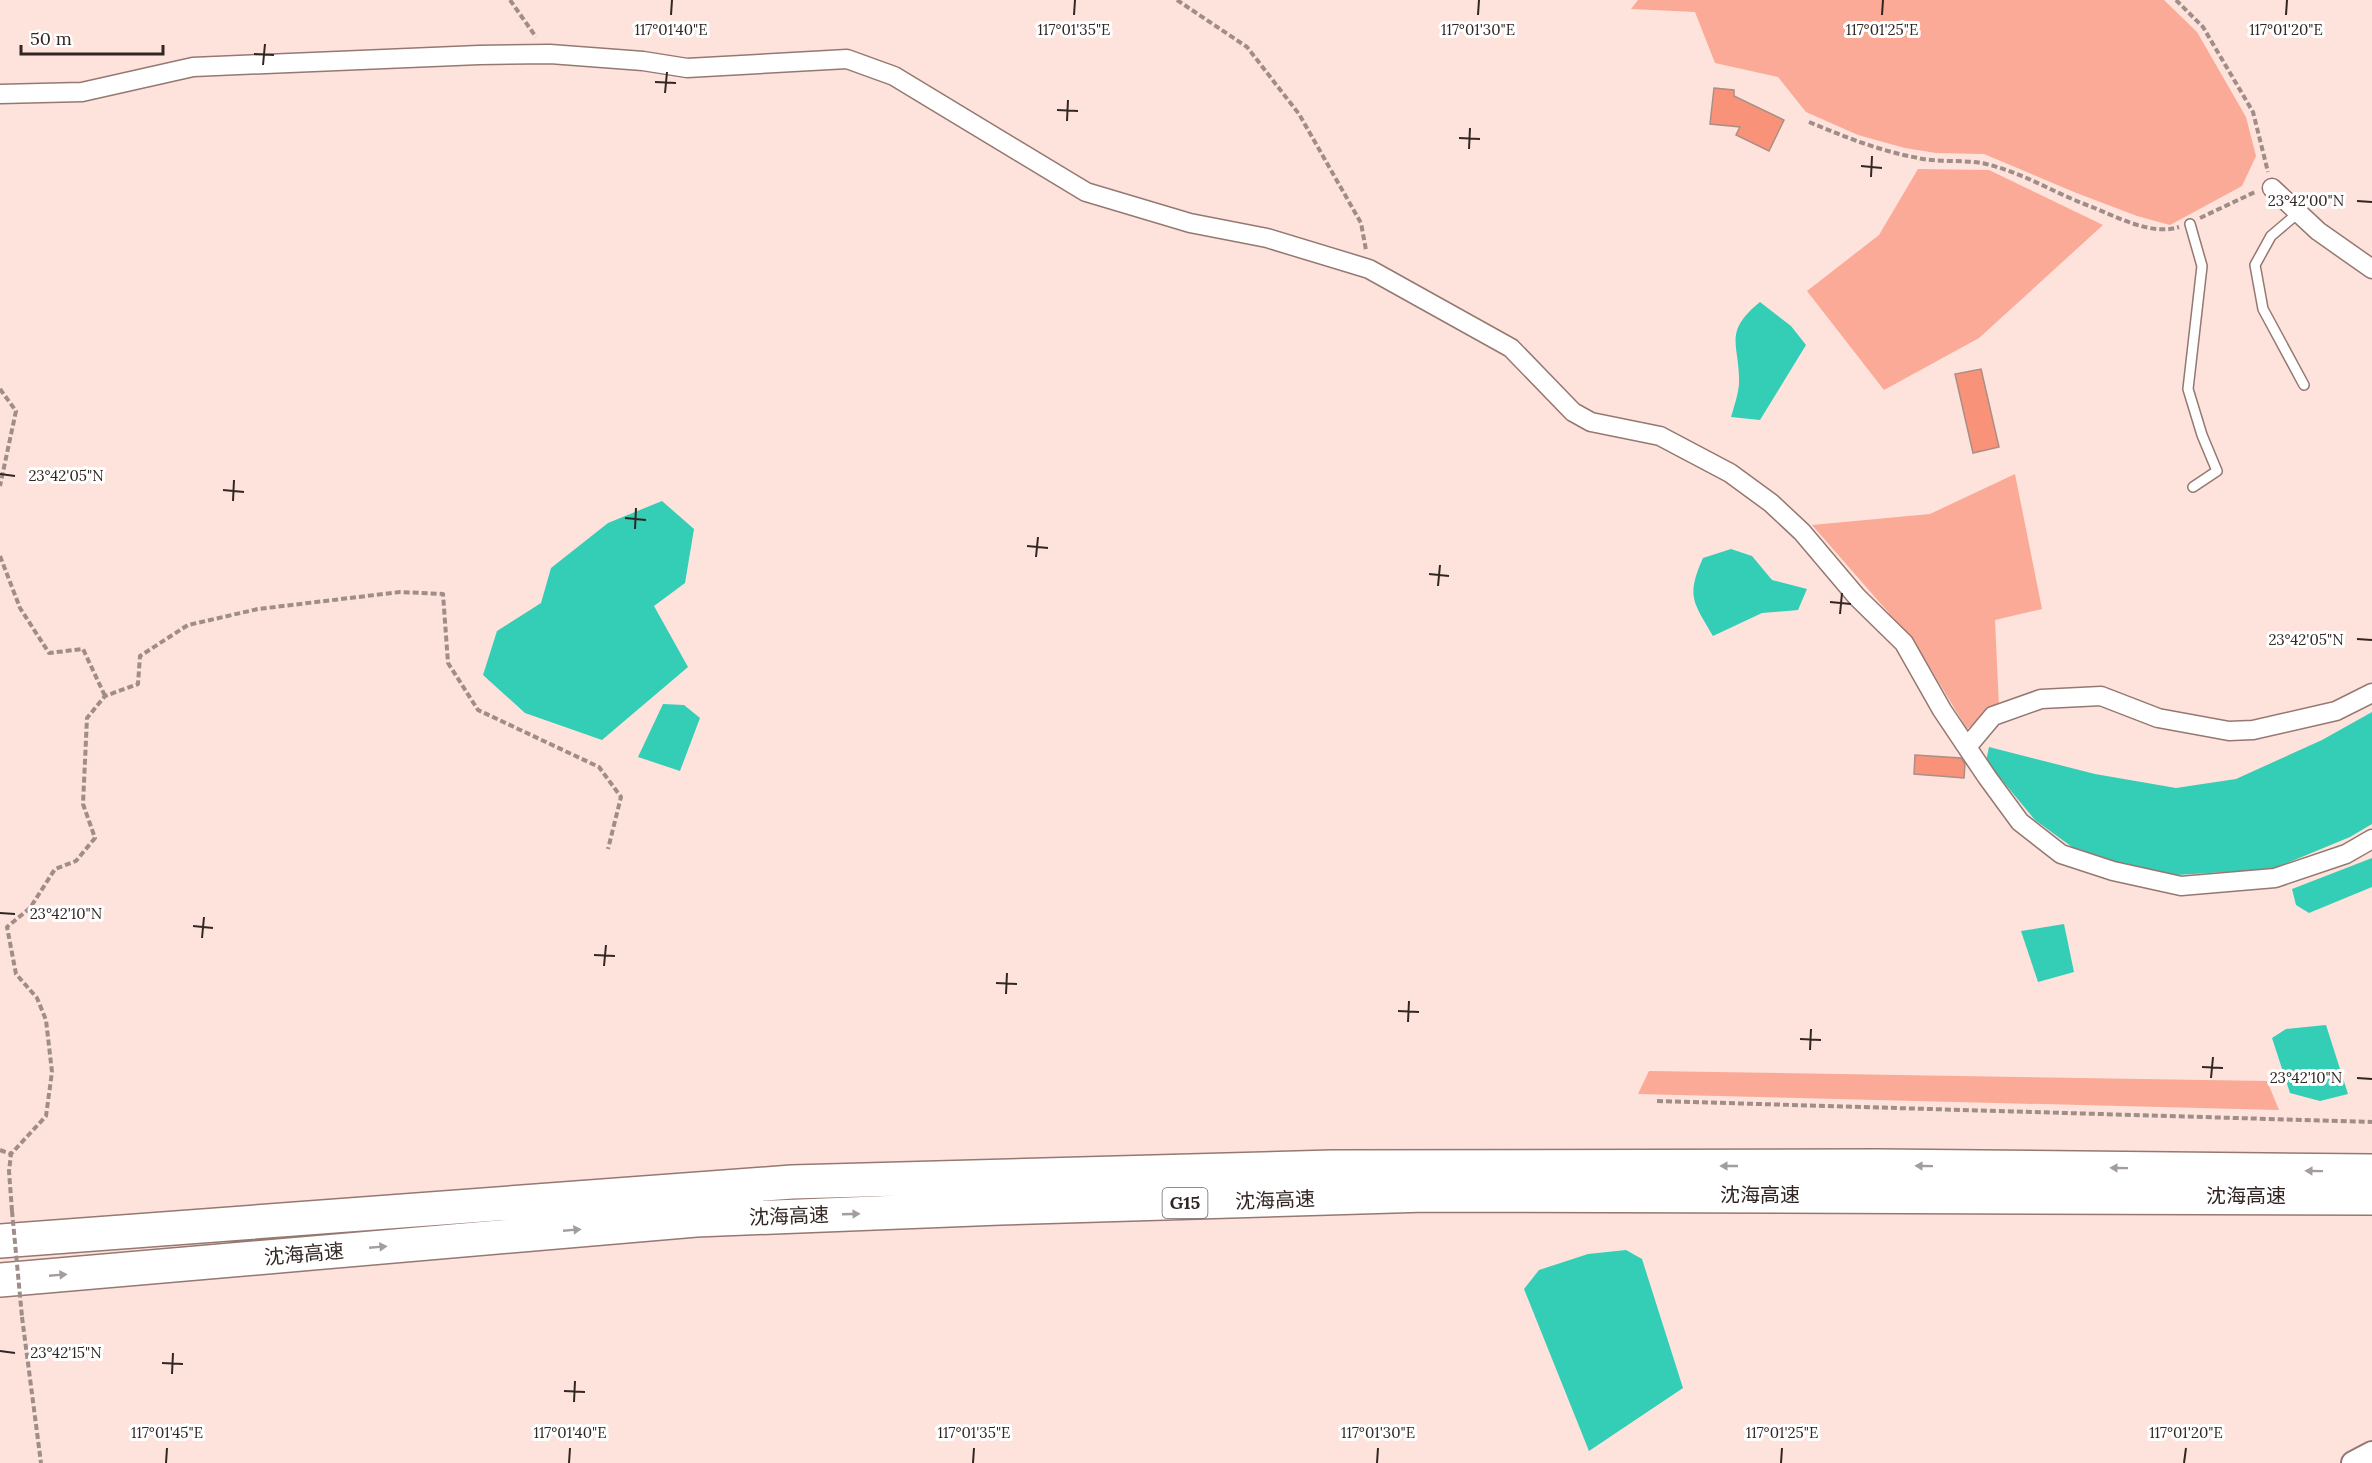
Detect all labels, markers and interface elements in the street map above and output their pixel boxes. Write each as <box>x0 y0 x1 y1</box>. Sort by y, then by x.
scale bar <box>21 18 164 56</box>
text: 117°01'40"E <box>634 20 708 39</box>
text: 117°01'35"E <box>1038 20 1110 39</box>
text: 117°01'30"E <box>1441 20 1515 39</box>
text: 117°01'25"E <box>1846 20 1918 39</box>
text: 117°01'20"E <box>2249 20 2323 39</box>
text: 50 m <box>30 27 72 50</box>
text: 23°42'00"N <box>2268 191 2344 210</box>
text: 23°42'05"N <box>28 466 104 485</box>
text: 23°42'05"N <box>2268 630 2344 649</box>
text: 23°42'10"N <box>30 904 102 923</box>
text: 23°42'10"N <box>2270 1068 2342 1087</box>
one-way arrow <box>1719 1161 1738 1171</box>
one-way arrow <box>1914 1161 1933 1171</box>
one-way arrow <box>2109 1164 2128 1173</box>
one-way arrow <box>2304 1166 2323 1176</box>
street label: 沈海高速 <box>1720 1182 1800 1207</box>
street label: 沈海高速 <box>2206 1183 2286 1208</box>
street label: 沈海高速 <box>1235 1186 1315 1213</box>
road number: G15 <box>1162 1188 1208 1218</box>
street label: 沈海高速 <box>749 1202 829 1229</box>
one-way arrow <box>841 1209 860 1218</box>
one-way arrow <box>563 1225 582 1235</box>
street label: 沈海高速 <box>263 1238 345 1269</box>
one-way arrow <box>369 1242 388 1252</box>
one-way arrow <box>49 1270 68 1280</box>
text: 23°42'15"N <box>30 1343 102 1362</box>
text: 117°01'45"E <box>131 1423 203 1442</box>
text: 117°01'40"E <box>533 1423 607 1442</box>
text: 117°01'35"E <box>938 1423 1010 1442</box>
text: 117°01'30"E <box>1341 1423 1415 1442</box>
text: 117°01'25"E <box>1746 1423 1818 1442</box>
text: 117°01'20"E <box>2149 1423 2223 1442</box>

